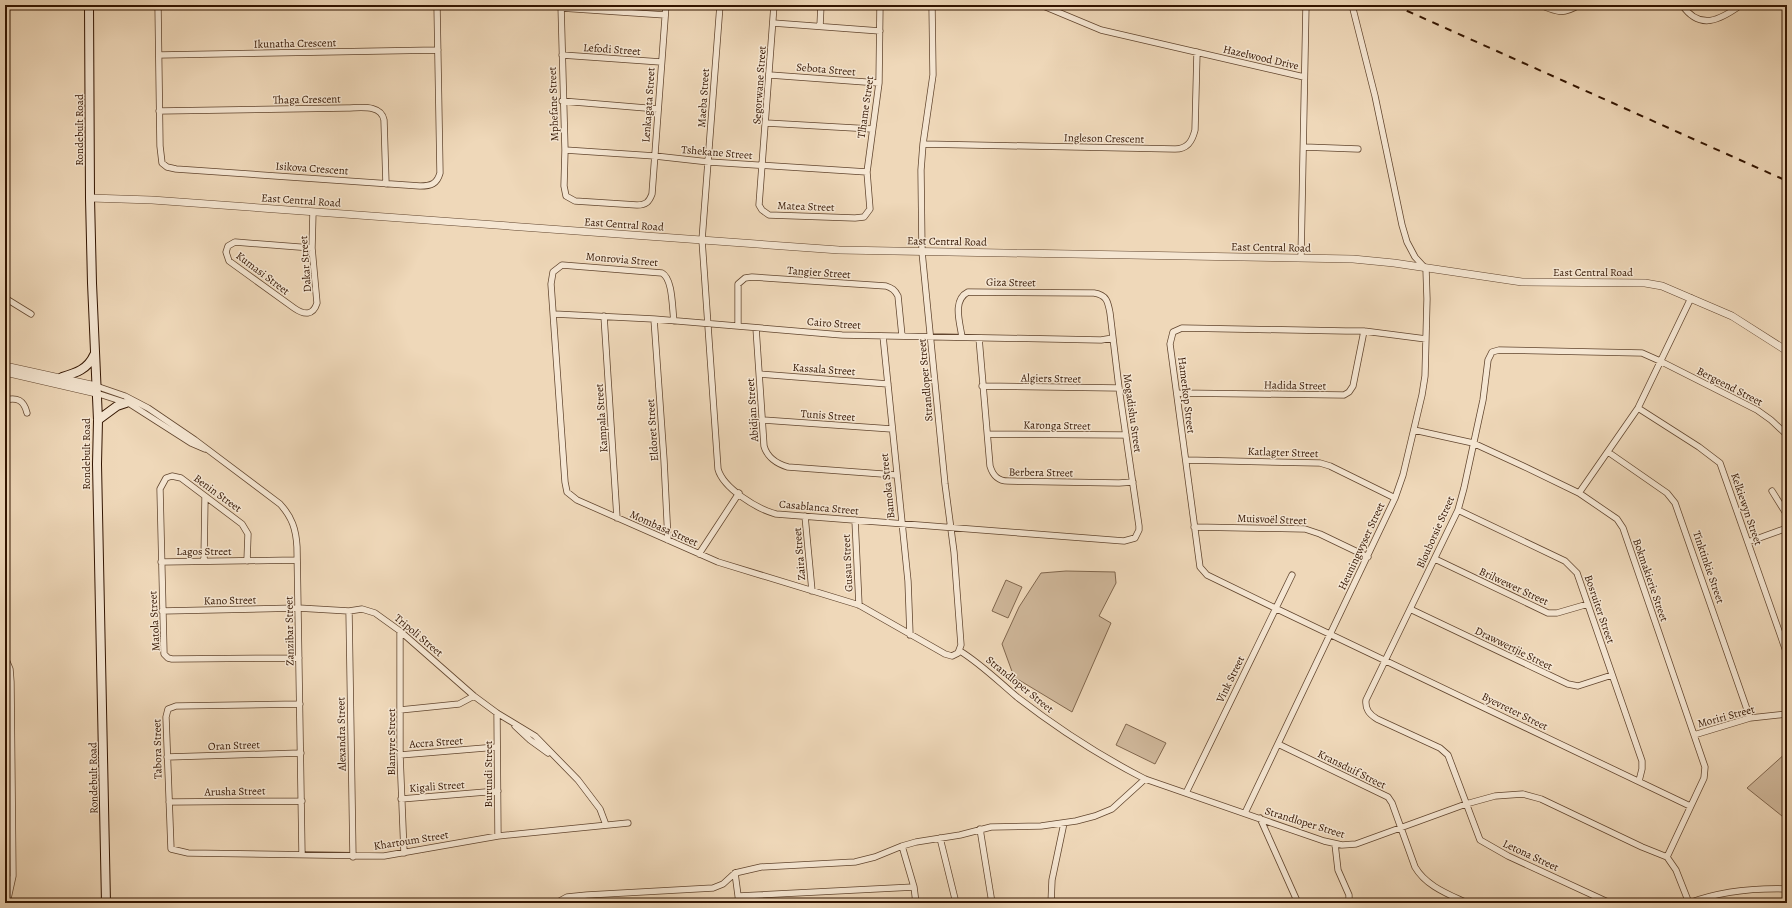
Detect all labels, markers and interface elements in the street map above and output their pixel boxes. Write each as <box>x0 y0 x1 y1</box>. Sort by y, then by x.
street label: Ikunatha Crescent <box>254 35 337 52</box>
street label: Lefodi Street <box>583 40 642 59</box>
street label: Hazelwood Drive <box>1222 41 1300 73</box>
street label: Segorwane Street <box>749 45 770 125</box>
street label: Sebota Street <box>796 59 857 80</box>
street label: Mphefane Street <box>545 66 562 142</box>
street label: Lenkagata Street <box>638 67 659 143</box>
street label: Maeba Street <box>694 68 713 128</box>
street label: Tlhame Street <box>854 75 877 139</box>
street label: Thaga Crescent <box>273 91 341 108</box>
street label: Rondebult Road <box>72 94 87 166</box>
street label: Ingleson Crescent <box>1064 130 1145 147</box>
street label: Tshekane Street <box>681 142 754 163</box>
street label: Isikova Crescent <box>275 158 349 179</box>
street label: East Central Road <box>261 190 341 211</box>
street label: Matea Street <box>777 198 835 215</box>
street label: East Central Road <box>584 214 664 235</box>
street label: East Central Road <box>907 233 987 250</box>
street label: Dakar Street <box>296 235 315 293</box>
street label: East Central Road <box>1231 239 1311 256</box>
street label: Kumasi Street <box>233 248 293 299</box>
street label: Monrovia Street <box>585 249 659 270</box>
street label: Tangier Street <box>787 263 852 282</box>
street label: East Central Road <box>1553 265 1633 280</box>
street label: Giza Street <box>986 275 1036 290</box>
street label: Cairo Street <box>807 314 862 333</box>
street label: Strandloper Street <box>914 338 937 422</box>
street label: Hamerkop Street <box>1174 356 1199 435</box>
street label: Kassala Street <box>792 360 856 379</box>
street label: Bergeend Street <box>1694 363 1766 410</box>
street label: Algiers Street <box>1020 370 1082 387</box>
street label: Mogadishu Street <box>1120 373 1146 454</box>
street label: Abidjan Street <box>743 377 762 443</box>
street label: Hadida Street <box>1264 377 1327 394</box>
street label: Kampala Street <box>592 383 611 453</box>
street label: Eldoret Street <box>643 398 662 462</box>
street label: Tunis Street <box>800 406 856 425</box>
street label: Karonga Street <box>1023 417 1091 434</box>
street label: Rondebult Road <box>79 418 94 490</box>
street label: Katlagter Street <box>1247 444 1319 461</box>
street label: Bamoka Street <box>877 452 898 520</box>
street label: Berbera Street <box>1009 464 1074 481</box>
street label: Benin Street <box>191 471 245 516</box>
street label: Kelkiewyn Street <box>1727 471 1766 548</box>
street label: Blouborsie Street <box>1413 493 1458 571</box>
street label: Casablanca Street <box>779 497 860 518</box>
street label: Heuningwyser Street <box>1335 500 1388 592</box>
street label: Mombasa Street <box>627 507 701 550</box>
street label: Muisvoël Street <box>1237 511 1307 528</box>
street label: Zaira Street <box>790 527 809 581</box>
street label: Tinktinkie Street <box>1689 529 1728 606</box>
street label: Gusau Street <box>838 533 857 592</box>
street label: Bokmakierie Street <box>1629 537 1672 624</box>
street label: Lagos Street <box>176 544 232 559</box>
street label: Brilwewer Street <box>1477 564 1551 609</box>
street label: Bosruiter Street <box>1581 573 1618 646</box>
street label: Matola Street <box>145 590 164 652</box>
street label: Kano Street <box>204 593 257 608</box>
street label: Zanzibar Street <box>281 596 298 666</box>
street label: Tripoli Street <box>391 611 446 660</box>
street label: Drawwertjie Street <box>1472 623 1556 674</box>
street label: Strandloper Street <box>983 652 1057 717</box>
street label: Vink Street <box>1212 653 1248 706</box>
street label: Byevreter Street <box>1479 689 1551 734</box>
street label: Alexandra Street <box>333 696 350 772</box>
street label: Moriri Street <box>1696 702 1757 731</box>
street label: Blantyre Street <box>384 708 399 776</box>
street label: Tabora Street <box>149 718 166 779</box>
street label: Accra Street <box>408 733 464 752</box>
street label: Oran Street <box>208 737 261 754</box>
street label: Burundi Street <box>481 740 496 807</box>
street label: Rondebult Road <box>85 742 102 814</box>
street label: Kransduif Street <box>1315 746 1389 793</box>
street label: Kigali Street <box>409 777 466 796</box>
street label: Arusha Street <box>203 783 266 800</box>
street label: Strandloper Street <box>1263 803 1347 842</box>
street label: Khartoum Street <box>373 827 450 854</box>
street label: Letona Street <box>1500 836 1561 875</box>

